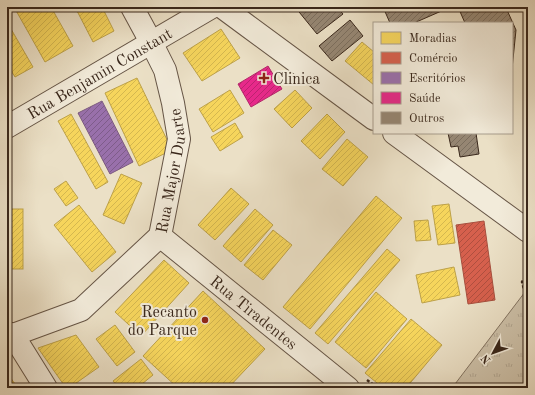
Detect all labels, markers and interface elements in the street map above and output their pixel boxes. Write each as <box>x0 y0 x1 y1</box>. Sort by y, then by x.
legend <box>373 22 513 134</box>
street label: Rua Benjamin Constant <box>25 26 176 123</box>
text: Moradias <box>409 33 457 45</box>
text: Comércio <box>409 53 457 65</box>
marker: Clinica <box>258 72 270 84</box>
place label: Clinica <box>273 72 320 88</box>
text: Escritórios <box>409 73 465 85</box>
text: Saúde <box>409 93 441 105</box>
street label: Rua Major Duarte <box>155 107 190 235</box>
text: Outros <box>409 113 444 125</box>
street label: Rua Tiradentes <box>206 274 299 354</box>
place label: Recanto do Parque <box>128 305 197 339</box>
marker: Recanto do Parque <box>200 315 210 325</box>
north arrow <box>473 333 513 373</box>
text: N <box>479 351 493 365</box>

